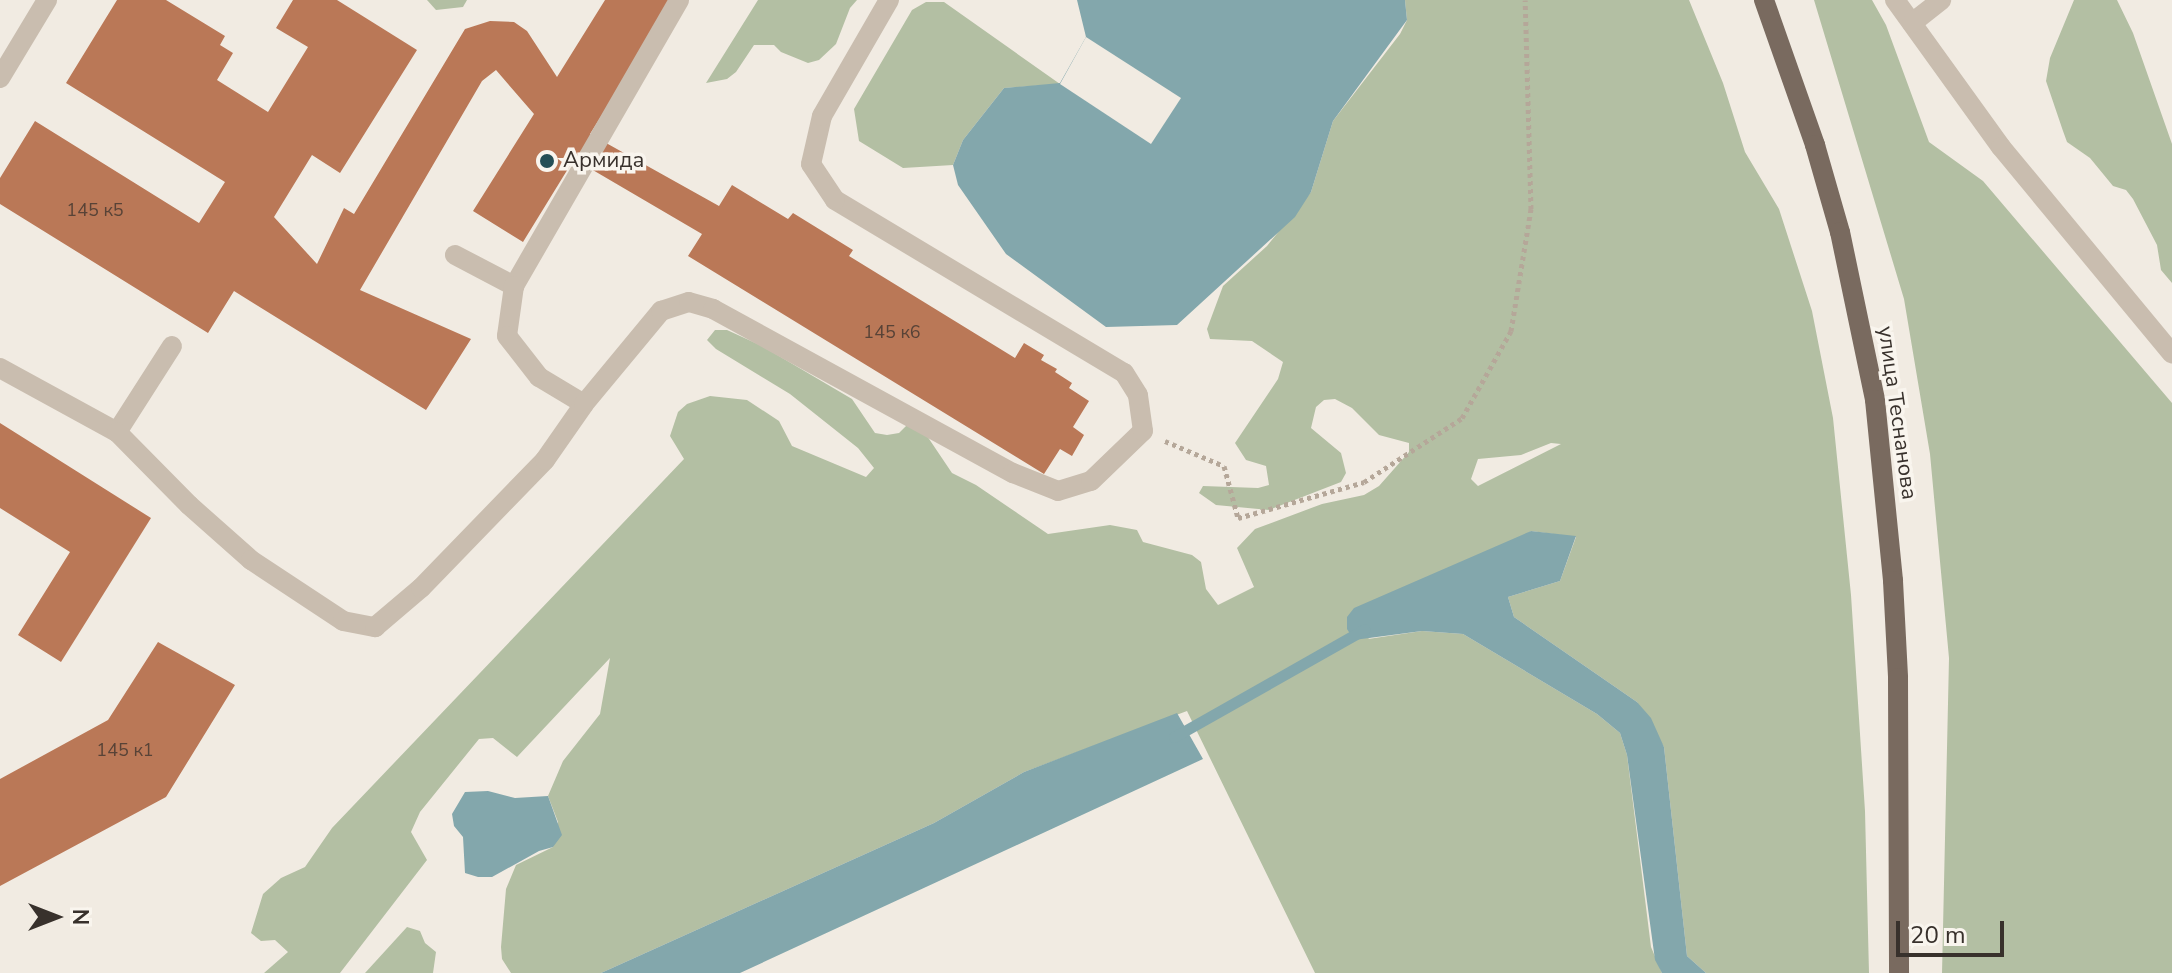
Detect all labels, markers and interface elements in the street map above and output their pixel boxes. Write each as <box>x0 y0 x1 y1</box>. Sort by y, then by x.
place label: Армида <box>563 148 644 174</box>
marker: Армида <box>538 152 556 170</box>
house number: 145 к5 <box>66 199 124 221</box>
house number: 145 к6 <box>863 321 921 343</box>
street label: улица Теснанова <box>1872 325 1922 501</box>
house number: 145 к1 <box>96 739 154 761</box>
north arrow <box>16 877 96 957</box>
scale bar <box>1900 905 2008 955</box>
text: N <box>65 909 95 925</box>
text: 20 m <box>1910 919 1966 951</box>

